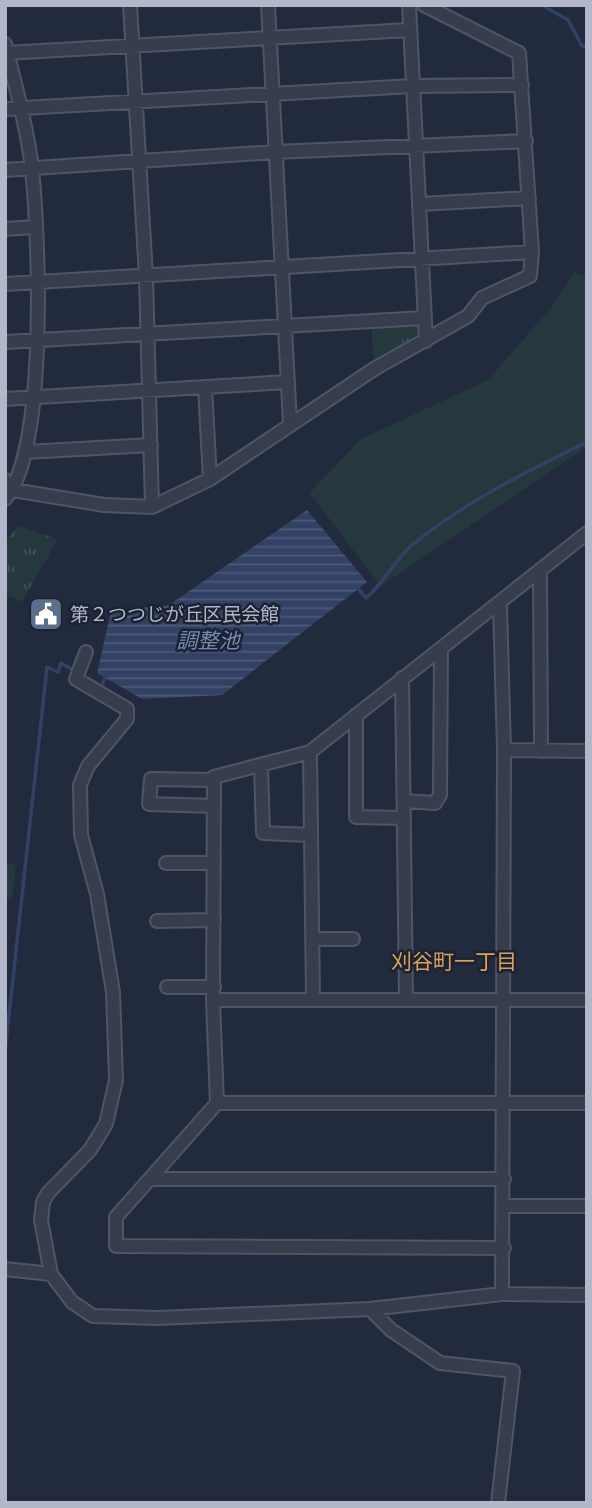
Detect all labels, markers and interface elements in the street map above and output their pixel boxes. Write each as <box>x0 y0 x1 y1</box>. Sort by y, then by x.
public building icon: 第２つつじが丘区民会館 <box>27 595 65 633</box>
place label: 第２つつじが丘区民会館 <box>70 603 279 626</box>
water label: 調整池 <box>177 628 241 653</box>
district label: 刈谷町一丁目 <box>391 949 517 974</box>

